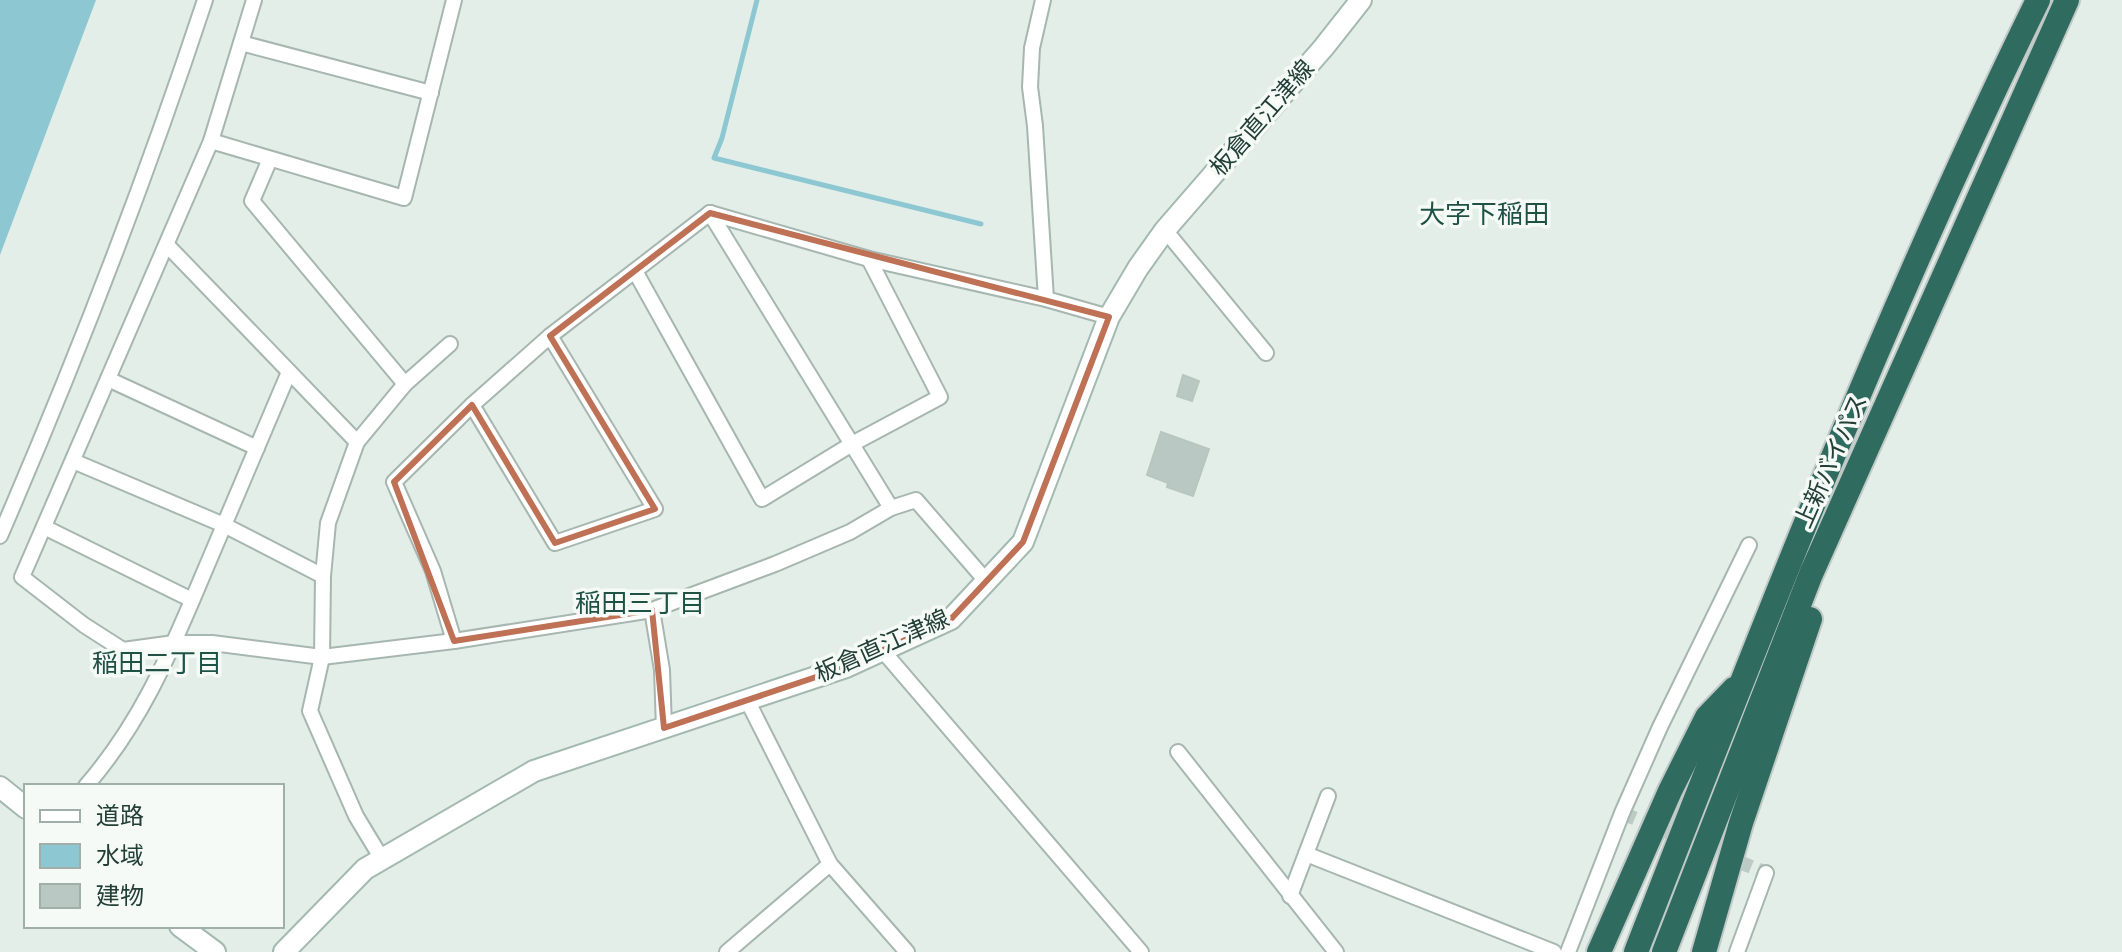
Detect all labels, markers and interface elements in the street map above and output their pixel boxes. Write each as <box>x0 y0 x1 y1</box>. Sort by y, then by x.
street label: 板倉直江津線 <box>1203 54 1320 182</box>
district label: 大字下稲田 <box>1419 198 1549 230</box>
street label: 上新バイパス <box>1788 389 1873 532</box>
district label: 稲田三丁目 <box>575 587 705 619</box>
street label: 板倉直江津線 <box>810 603 953 688</box>
district label: 稲田二丁目 <box>92 647 222 679</box>
legend <box>24 784 284 928</box>
text: 道路 <box>96 801 144 830</box>
text: 水域 <box>96 841 144 870</box>
text: 建物 <box>96 881 144 910</box>

